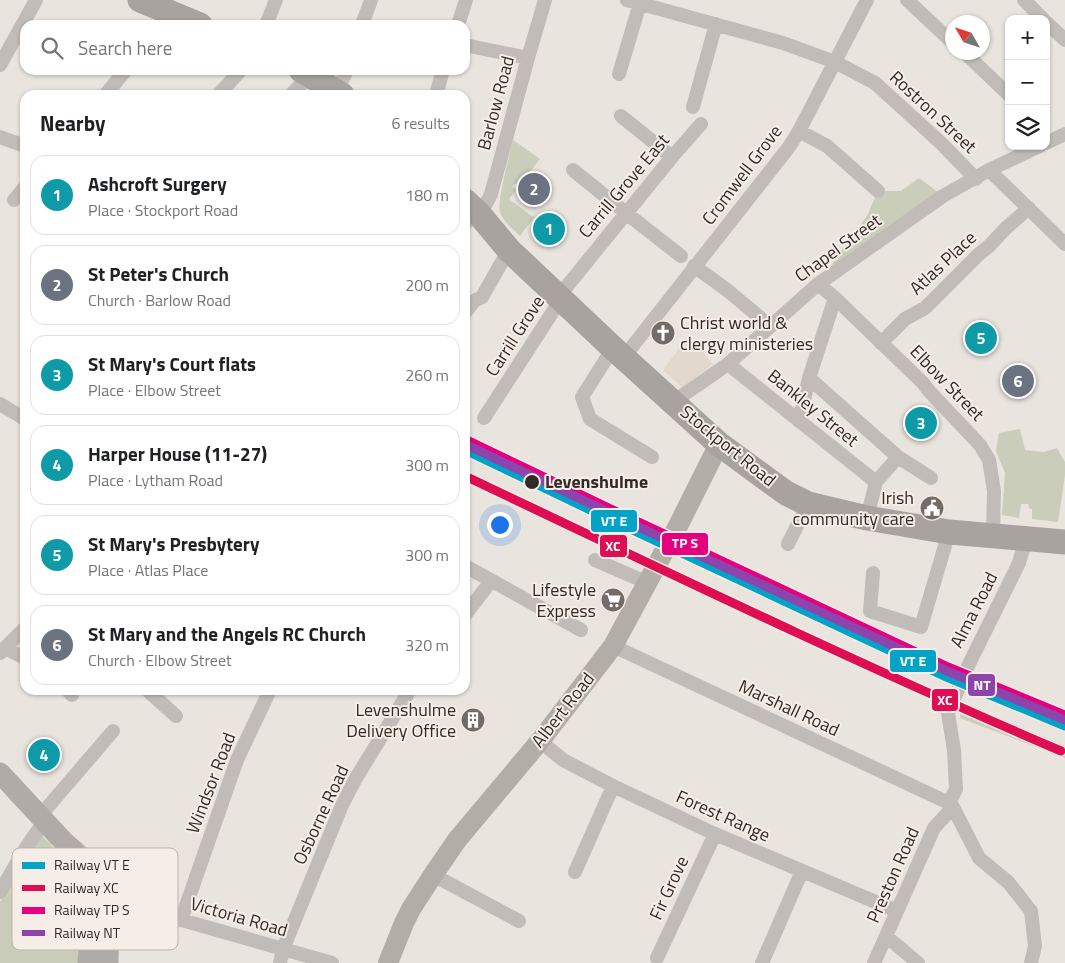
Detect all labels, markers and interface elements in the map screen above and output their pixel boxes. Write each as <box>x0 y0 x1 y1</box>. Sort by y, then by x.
north arrow <box>945 15 990 60</box>
map controls <box>1005 15 1050 150</box>
button: + <box>1005 15 1050 60</box>
search box <box>20 20 470 75</box>
text: Search here <box>78 33 172 62</box>
icon: search <box>38 34 66 62</box>
street label: Barlow Road <box>470 53 521 153</box>
button: − <box>1005 60 1050 105</box>
street label: Rostron Street <box>884 64 984 160</box>
button: layers <box>1005 105 1050 150</box>
text: Nearby <box>40 107 105 139</box>
text: 6 results <box>391 111 450 135</box>
street label: Cromwell Grove <box>695 119 788 230</box>
street label: Carrill Grove East <box>572 127 676 244</box>
text: Ashcroft Surgery <box>88 169 227 198</box>
pin: 2 <box>518 170 550 208</box>
text: 1 <box>53 183 61 207</box>
text: 180 m <box>405 183 449 207</box>
text: Place · Stockport Road <box>88 198 238 222</box>
street label: Chapel Street <box>789 206 887 288</box>
pin: 1 <box>533 210 565 248</box>
street label: Atlas Place <box>903 224 982 301</box>
text: St Peter's Church <box>88 259 229 288</box>
text: 2 <box>53 273 61 297</box>
text: 200 m <box>405 273 449 297</box>
text: Church · Barlow Road <box>88 288 231 312</box>
street label: Carrill Grove <box>478 290 551 381</box>
place label: Christ world & clergy ministeries <box>680 309 813 357</box>
pin: 5 <box>965 319 997 357</box>
church icon: Christ world & clergy ministeries <box>650 320 676 346</box>
street label: Elbow Street <box>904 338 991 427</box>
text: St Mary's Court flats <box>88 349 256 378</box>
street label: Bankley Street <box>762 362 865 453</box>
pin: 6 <box>1002 362 1034 400</box>
text: 3 <box>53 363 61 387</box>
text: 260 m <box>405 363 449 387</box>
text: Place · Elbow Street <box>88 378 221 402</box>
street label: Stockport Road <box>675 399 782 493</box>
pin: 3 <box>905 404 937 442</box>
text: Harper House (11-27) <box>88 439 267 468</box>
text: 4 <box>53 453 61 477</box>
text: 300 m <box>405 453 449 477</box>
text: Place · Lytham Road <box>88 468 223 492</box>
place label: Levenshulme <box>545 468 648 495</box>
marker: Levenshulme <box>523 473 541 491</box>
place label: Irish community care <box>793 484 914 532</box>
public building icon: Irish community care <box>919 495 945 521</box>
line badge: VT E <box>590 509 638 533</box>
text: VT E <box>601 510 628 531</box>
your location <box>487 512 513 538</box>
text: St Mary's Presbytery <box>88 529 259 558</box>
line badge: TP S <box>661 532 709 556</box>
text: TP S <box>672 532 699 553</box>
line badge: XC <box>599 534 628 558</box>
text: XC <box>605 535 621 556</box>
text: 5 <box>53 543 61 567</box>
text: 300 m <box>405 543 449 567</box>
text: Place · Atlas Place <box>88 558 208 582</box>
street label: Alma Road <box>943 567 1004 652</box>
place label: Lifestyle Express <box>532 576 596 624</box>
supermarket icon: Lifestyle Express <box>600 587 626 613</box>
text: St Mary and the Angels RC Church <box>88 619 366 648</box>
text: 6 <box>53 633 61 657</box>
text: 320 m <box>405 633 449 657</box>
text: Church · Elbow Street <box>88 648 232 672</box>
line badge: VT E <box>889 649 937 673</box>
text: VT E <box>900 650 927 671</box>
street label: Albert Road <box>525 666 601 753</box>
street label: Marshall Road <box>734 672 844 743</box>
line badge: NT <box>967 673 996 697</box>
text: NT <box>973 674 991 695</box>
line badge: XC <box>931 688 959 712</box>
text: XC <box>937 689 953 710</box>
place label: Levenshulme Delivery Office <box>346 696 456 744</box>
building icon: Levenshulme Delivery Office <box>460 707 486 733</box>
street label: Windsor Road <box>179 728 242 837</box>
pin: 4 <box>28 736 60 774</box>
street label: Osborne Road <box>286 761 355 869</box>
street label: Forest Range <box>672 783 775 848</box>
street label: Preston Road <box>859 822 926 927</box>
legend <box>12 848 178 950</box>
street label: Fir Grove <box>642 851 695 924</box>
text: Railway VT E <box>54 854 130 875</box>
text: Railway XC <box>54 877 119 898</box>
street label: Victoria Road <box>187 890 291 943</box>
text: Railway TP S <box>54 899 130 920</box>
text: Railway NT <box>54 922 121 943</box>

